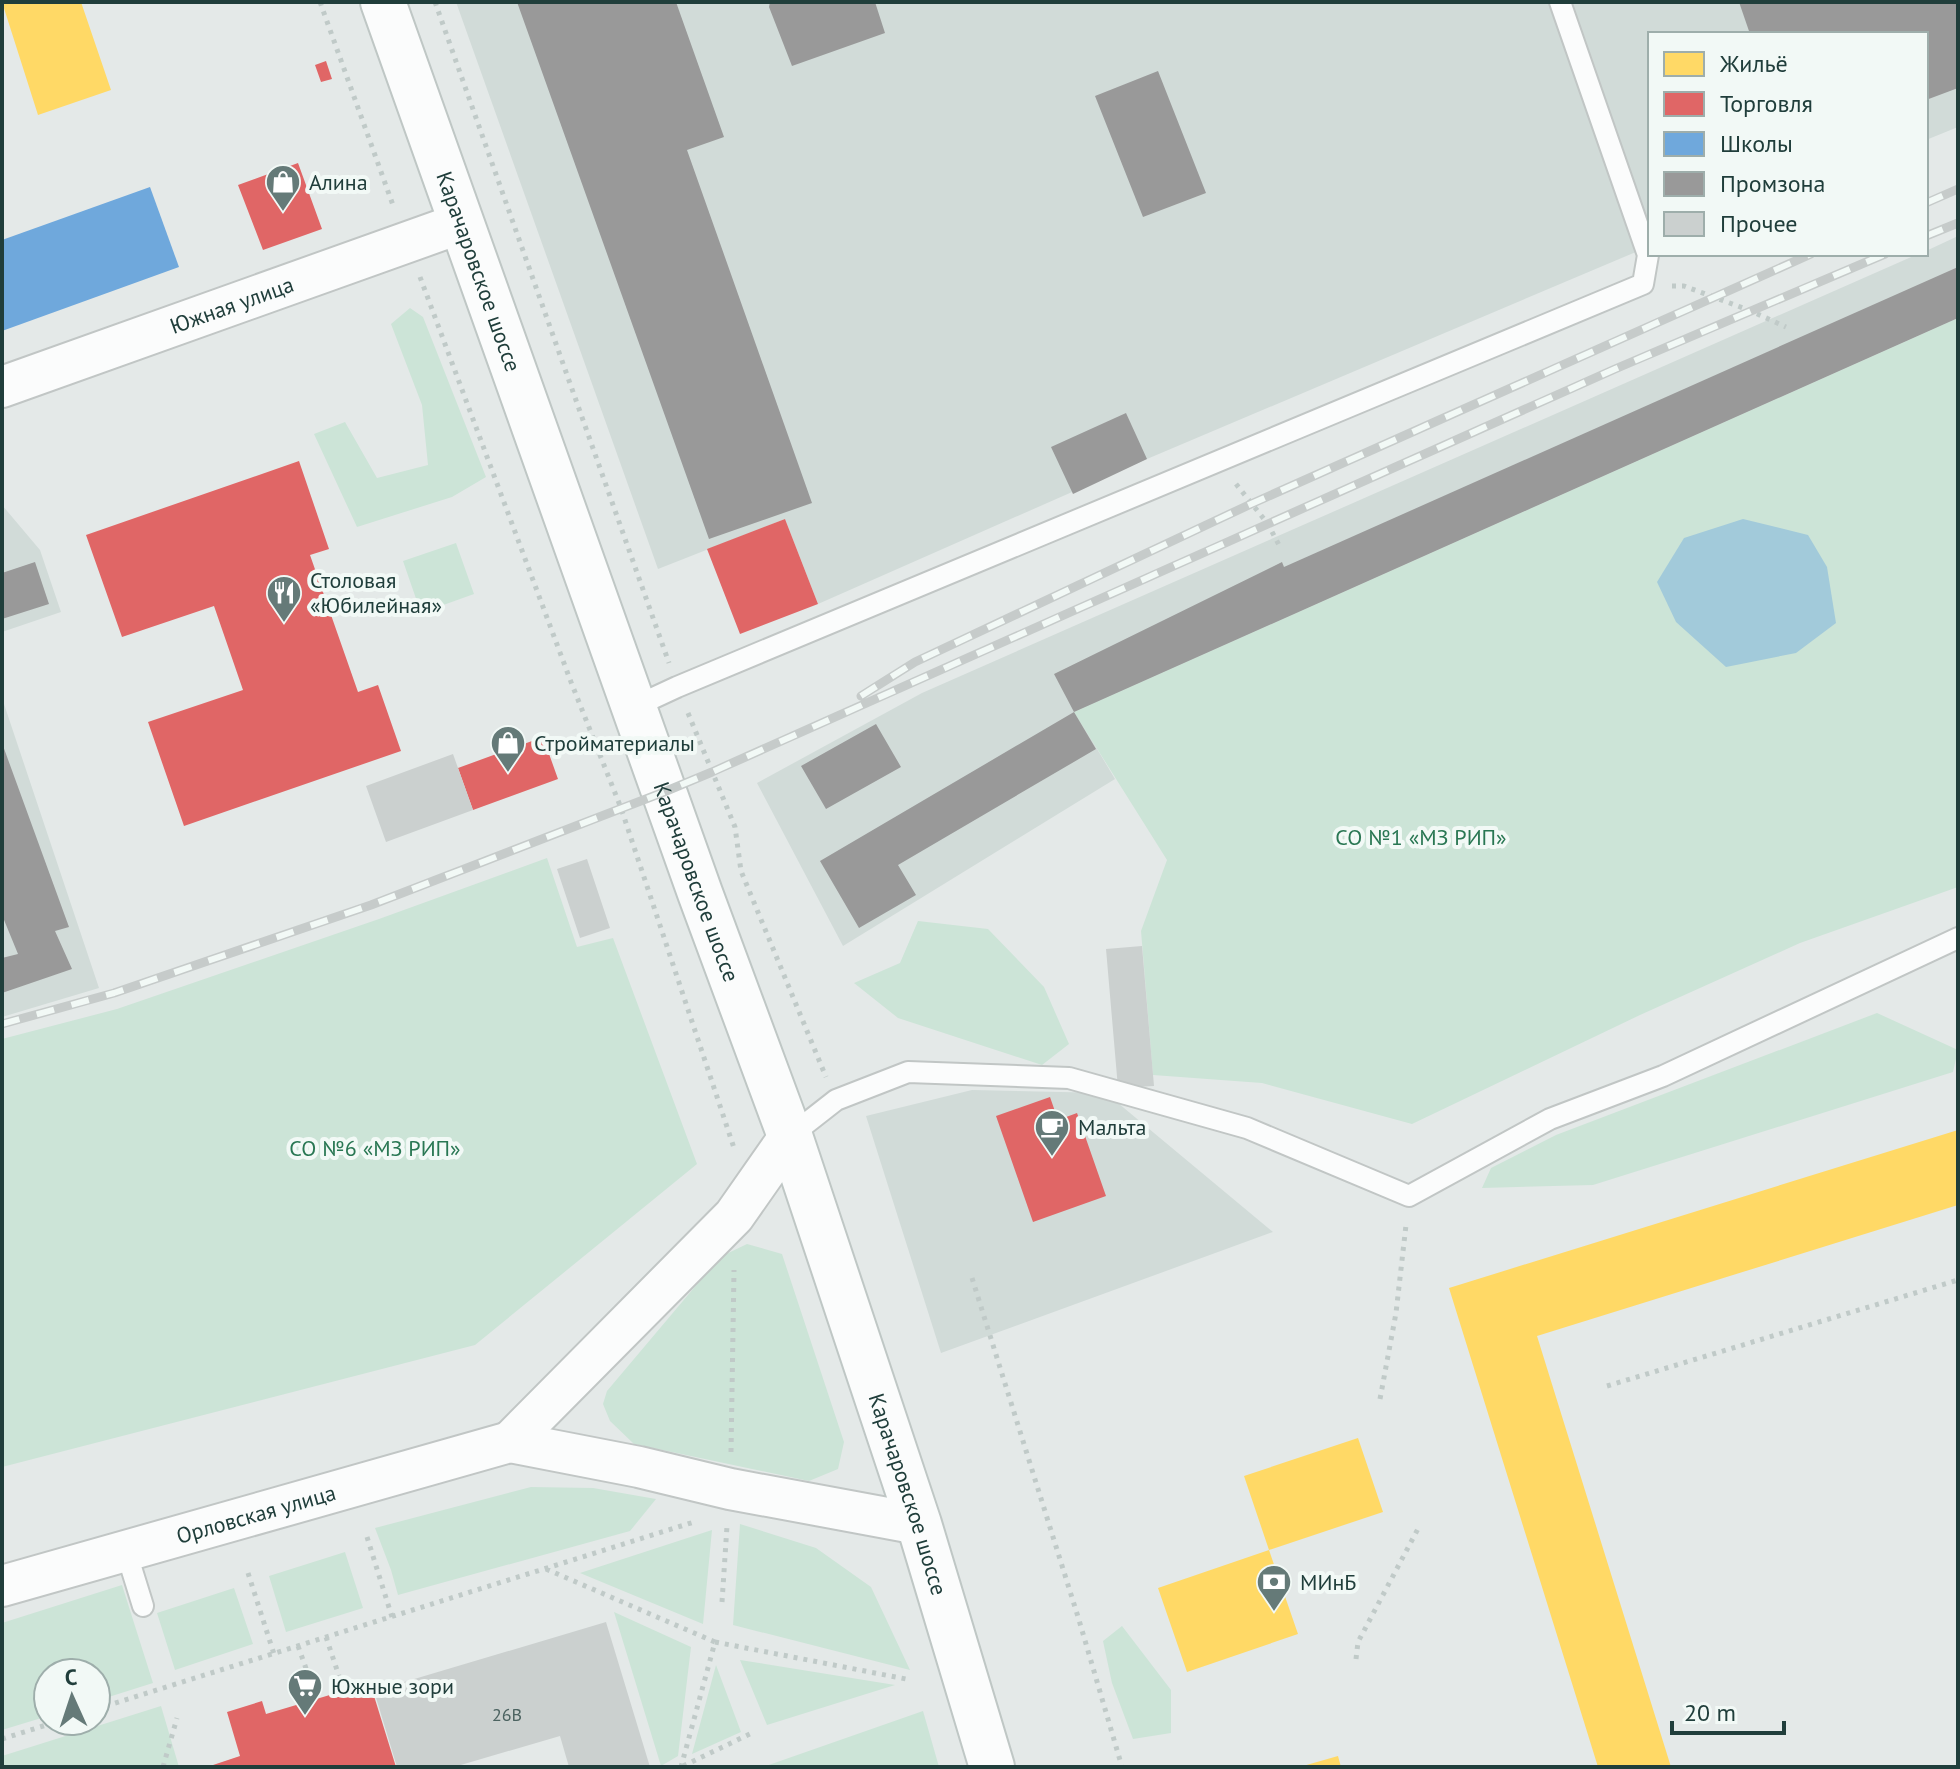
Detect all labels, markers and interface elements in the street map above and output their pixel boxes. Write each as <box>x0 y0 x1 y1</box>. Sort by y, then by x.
legend <box>1648 32 1928 256</box>
text: Жильё <box>1719 48 1788 79</box>
text: Торговля <box>1720 88 1813 119</box>
text: Школы <box>1720 128 1793 159</box>
shop icon: Алина <box>264 163 302 213</box>
place label: Алина <box>309 168 368 196</box>
street label: Карачаровское шоссе <box>430 168 527 375</box>
text: Промзона <box>1720 168 1825 199</box>
text: Прочее <box>1720 208 1798 239</box>
street label: Южная улица <box>166 270 297 340</box>
place label: Столовая «Юбилейная» <box>310 566 442 619</box>
restaurant icon: Столовая «Юбилейная» <box>265 574 303 624</box>
shop icon: Стройматериалы <box>489 724 527 774</box>
place label: Стройматериалы <box>534 729 695 757</box>
street label: Карачаровское шоссе <box>648 778 746 986</box>
park label: СО №1 «МЗ РИП» <box>1335 823 1507 851</box>
cafe icon: Мальта <box>1033 1108 1071 1158</box>
place label: Мальта <box>1078 1113 1146 1141</box>
park label: СО №6 «МЗ РИП» <box>289 1134 461 1162</box>
street label: Карачаровское шоссе <box>862 1390 954 1599</box>
street label: Орловская улица <box>173 1478 339 1550</box>
bank icon: МИнБ <box>1255 1563 1293 1613</box>
place label: МИнБ <box>1300 1568 1356 1596</box>
north arrow <box>32 1657 112 1737</box>
text: С <box>64 1663 78 1691</box>
supermarket icon: Южные зори <box>286 1667 324 1717</box>
place label: Южные зори <box>331 1672 454 1700</box>
scale bar <box>1672 1685 1784 1735</box>
text: 20 m <box>1684 1697 1736 1728</box>
house number: 26В <box>492 1703 522 1726</box>

